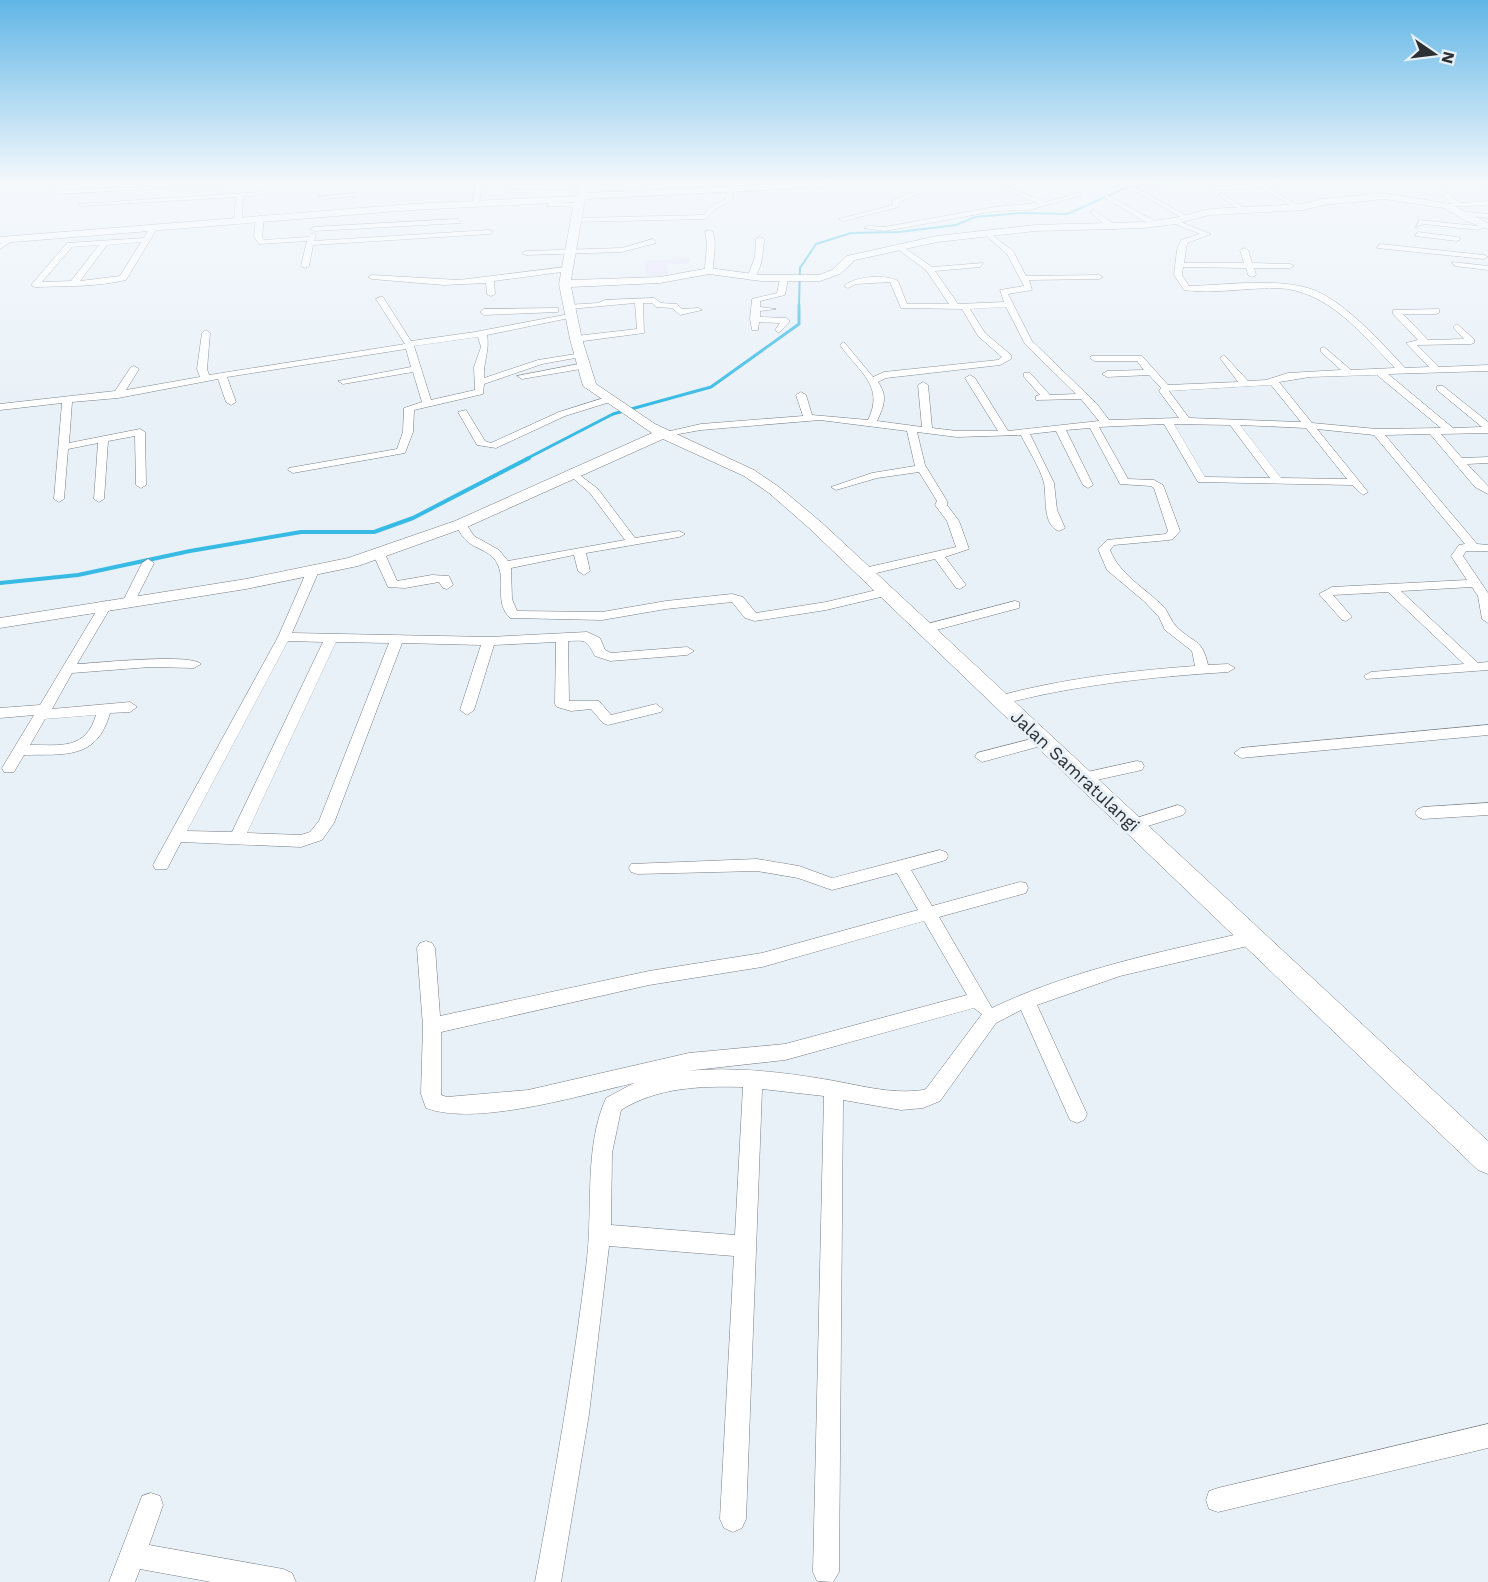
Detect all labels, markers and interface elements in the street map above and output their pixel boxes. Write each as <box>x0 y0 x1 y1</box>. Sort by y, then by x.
north arrow <box>1404 24 1464 84</box>
text: N <box>1437 49 1459 66</box>
street label: Jalan Samratulangi <box>1007 705 1144 836</box>

